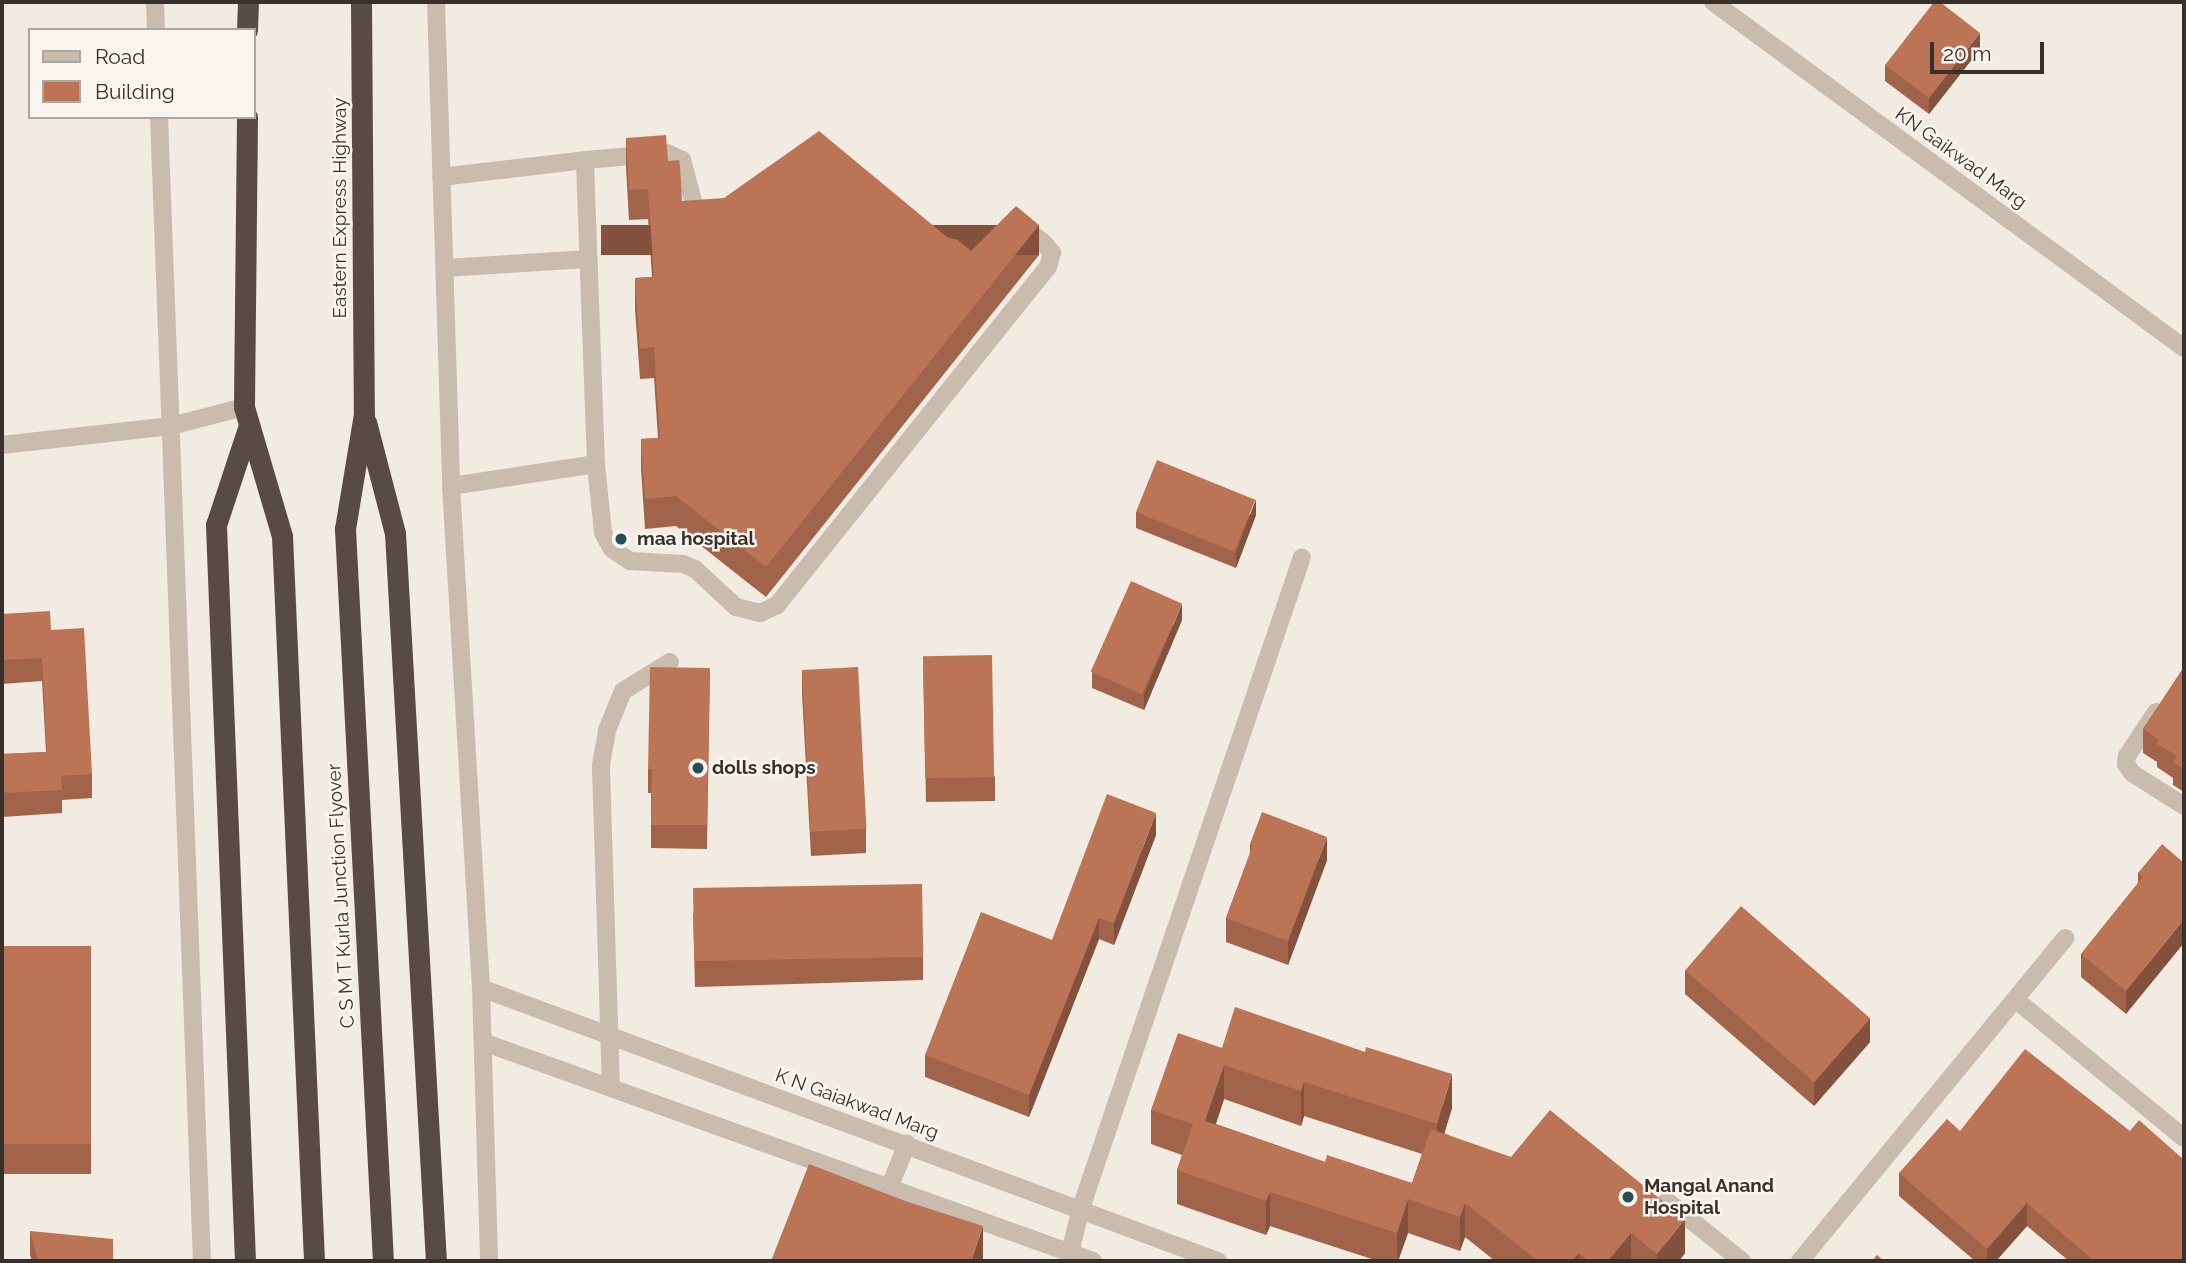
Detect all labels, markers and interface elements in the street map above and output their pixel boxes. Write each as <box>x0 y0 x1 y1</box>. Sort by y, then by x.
legend <box>28 28 256 119</box>
scale bar <box>1934 28 2048 72</box>
text: 20 m <box>1943 41 1991 66</box>
text: Road <box>95 44 145 69</box>
text: Building <box>95 79 175 104</box>
street label: Eastern Express Highway <box>329 98 351 318</box>
street label: KN Gaikwad Marg <box>1891 103 2031 213</box>
place label: maa hospital <box>637 528 755 550</box>
marker: maa hospital <box>611 529 631 549</box>
place label: dolls shops <box>712 757 816 779</box>
marker: dolls shops <box>690 760 706 776</box>
street label: C S M T Kurla Junction Flyover <box>323 762 359 1030</box>
street label: K N Gaiakwad Marg <box>772 1064 942 1144</box>
place label: Mangal Anand Hospital <box>1644 1175 1775 1219</box>
marker: Mangal Anand Hospital <box>1618 1187 1638 1207</box>

